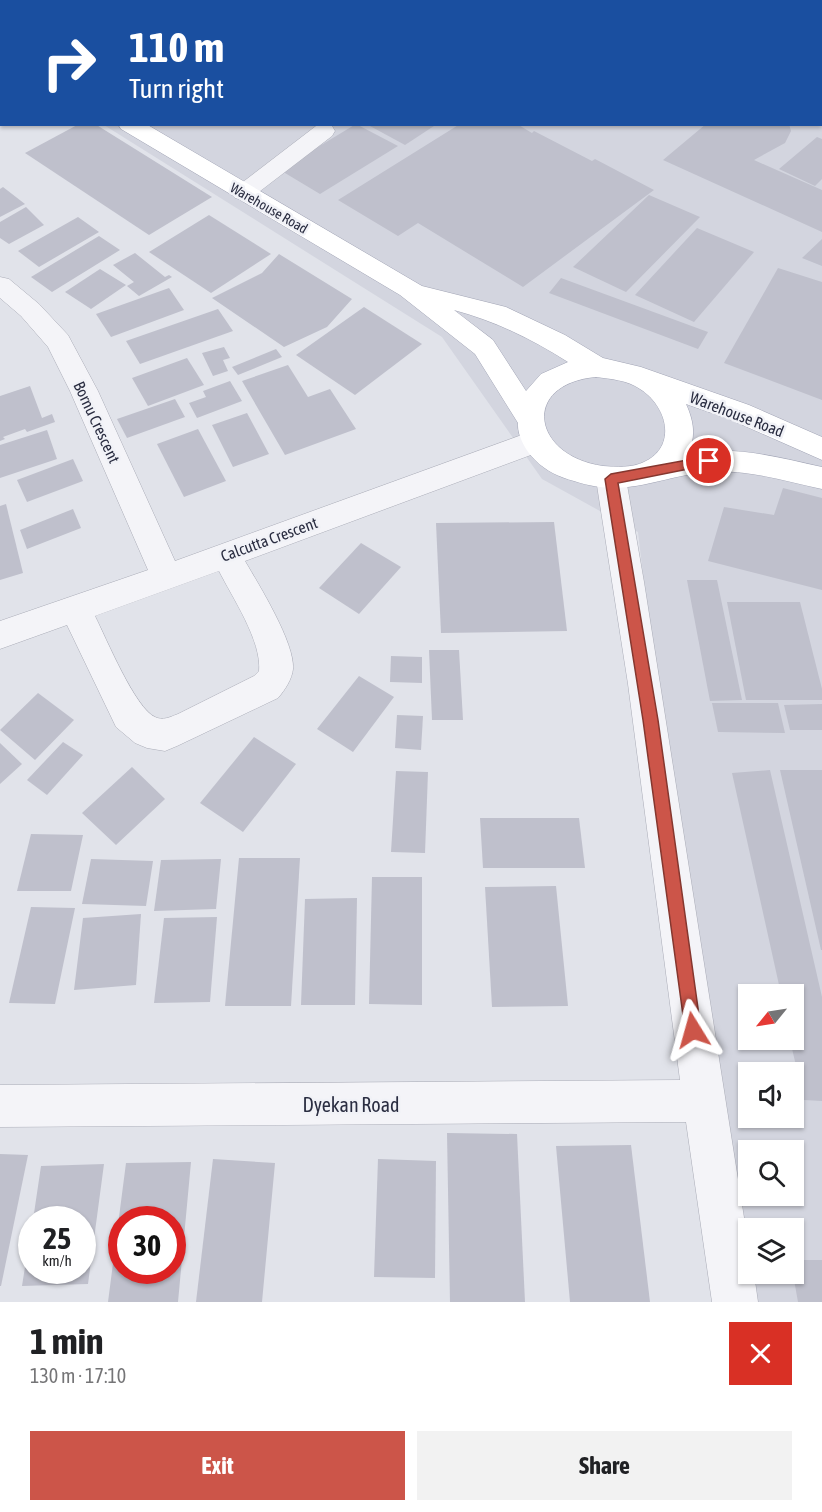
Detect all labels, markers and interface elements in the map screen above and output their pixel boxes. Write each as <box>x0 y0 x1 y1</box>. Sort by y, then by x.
text: 110 m <box>129 23 224 71</box>
icon: right <box>30 24 108 102</box>
text: Turn right <box>129 73 224 104</box>
street label: Warehouse Road <box>227 179 311 237</box>
street label: Bornu Crescent <box>70 378 124 466</box>
street label: Warehouse Road <box>687 388 787 440</box>
pin <box>683 435 734 486</box>
icon: arrive <box>692 444 725 477</box>
street label: Calcutta Crescent <box>218 513 320 565</box>
north arrow <box>738 984 804 1050</box>
map controls <box>738 984 804 1284</box>
position arrow <box>661 998 725 1062</box>
button: sound <box>738 1062 804 1128</box>
street label: Dyekan Road <box>302 1093 400 1116</box>
button: search <box>738 1140 804 1206</box>
speed limit sign: 30 <box>108 1206 186 1284</box>
button: layers <box>738 1218 804 1284</box>
text: 25 <box>43 1221 71 1255</box>
text: km/h <box>42 1252 72 1269</box>
text: 1 min <box>30 1320 104 1362</box>
button: close <box>729 1322 792 1385</box>
text: 130 m · 17:10 <box>30 1364 126 1387</box>
button: Exit <box>30 1431 405 1500</box>
button: Share <box>417 1431 792 1500</box>

